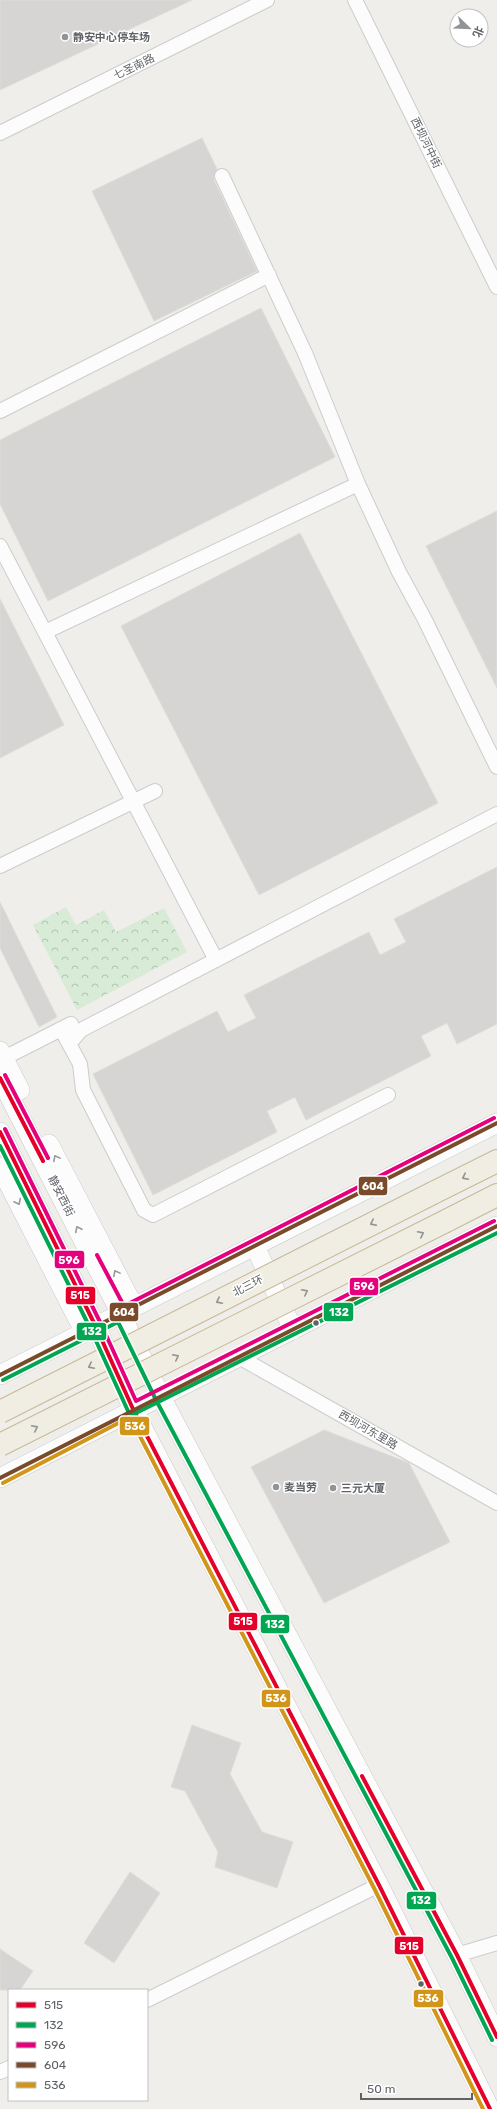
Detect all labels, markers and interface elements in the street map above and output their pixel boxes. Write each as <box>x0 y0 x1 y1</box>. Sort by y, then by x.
north arrow <box>449 8 489 48</box>
text: 北 <box>470 24 486 39</box>
place label: 静安中心停车场 <box>73 31 150 44</box>
marker: 静安中心停车场 <box>60 32 70 42</box>
street label: 七圣南路 <box>111 52 157 82</box>
street label: 西坝河中街 <box>408 115 444 171</box>
one-way arrow <box>53 1154 61 1162</box>
one-way arrow <box>462 1172 469 1180</box>
street label: 静安西街 <box>45 1173 77 1219</box>
line badge: 604 <box>358 1176 388 1196</box>
text: 604 <box>362 1180 385 1193</box>
one-way arrow <box>13 1197 21 1205</box>
one-way arrow <box>370 1219 377 1226</box>
one-way arrow <box>75 1226 83 1234</box>
one-way arrow <box>416 1231 424 1238</box>
line badge: 596 <box>54 1250 85 1269</box>
text: 596 <box>58 1254 80 1267</box>
one-way arrow <box>113 1270 121 1277</box>
street label: 北三环 <box>230 1273 266 1299</box>
line badge: 596 <box>349 1277 379 1296</box>
text: 596 <box>353 1280 375 1293</box>
line badge: 515 <box>65 1286 96 1305</box>
text: 515 <box>70 1289 90 1302</box>
one-way arrow <box>300 1289 308 1297</box>
one-way arrow <box>216 1296 224 1304</box>
line badge: 604 <box>109 1302 139 1322</box>
line badge: 132 <box>323 1302 354 1322</box>
text: 604 <box>113 1306 136 1319</box>
text: 132 <box>329 1306 349 1319</box>
unlabelled marker <box>311 1318 321 1328</box>
line badge: 132 <box>76 1322 107 1341</box>
text: 132 <box>82 1325 102 1338</box>
one-way arrow <box>172 1354 179 1362</box>
one-way arrow <box>88 1361 95 1369</box>
street label: 西坝河东里路 <box>336 1408 400 1452</box>
line badge: 536 <box>119 1416 150 1436</box>
text: 536 <box>124 1420 146 1433</box>
one-way arrow <box>31 1425 38 1433</box>
place label: 麦当劳 <box>284 1481 317 1494</box>
marker: 麦当劳 <box>271 1482 281 1492</box>
place label: 三元大厦 <box>341 1482 385 1495</box>
marker: 三元大厦 <box>328 1483 338 1493</box>
line badge: 515 <box>228 1612 258 1631</box>
line badge: 132 <box>260 1614 290 1634</box>
text: 515 <box>233 1615 253 1628</box>
text: 132 <box>265 1618 285 1631</box>
line badge: 536 <box>261 1689 291 1708</box>
text: 536 <box>265 1692 287 1705</box>
line badge: 132 <box>406 1891 437 1910</box>
text: 132 <box>411 1894 431 1907</box>
line badge: 515 <box>394 1936 424 1955</box>
text: 515 <box>399 1940 419 1953</box>
unlabelled marker <box>416 1979 426 1989</box>
legend <box>8 1989 148 2101</box>
line badge: 536 <box>413 1989 444 2008</box>
text: 536 <box>417 1992 439 2005</box>
text: 515 <box>44 1998 63 2012</box>
text: 132 <box>44 2018 63 2032</box>
text: 596 <box>44 2038 65 2052</box>
text: 604 <box>44 2058 67 2072</box>
scale bar <box>361 2075 472 2101</box>
text: 536 <box>44 2078 66 2092</box>
text: 50 m <box>367 2082 395 2096</box>

